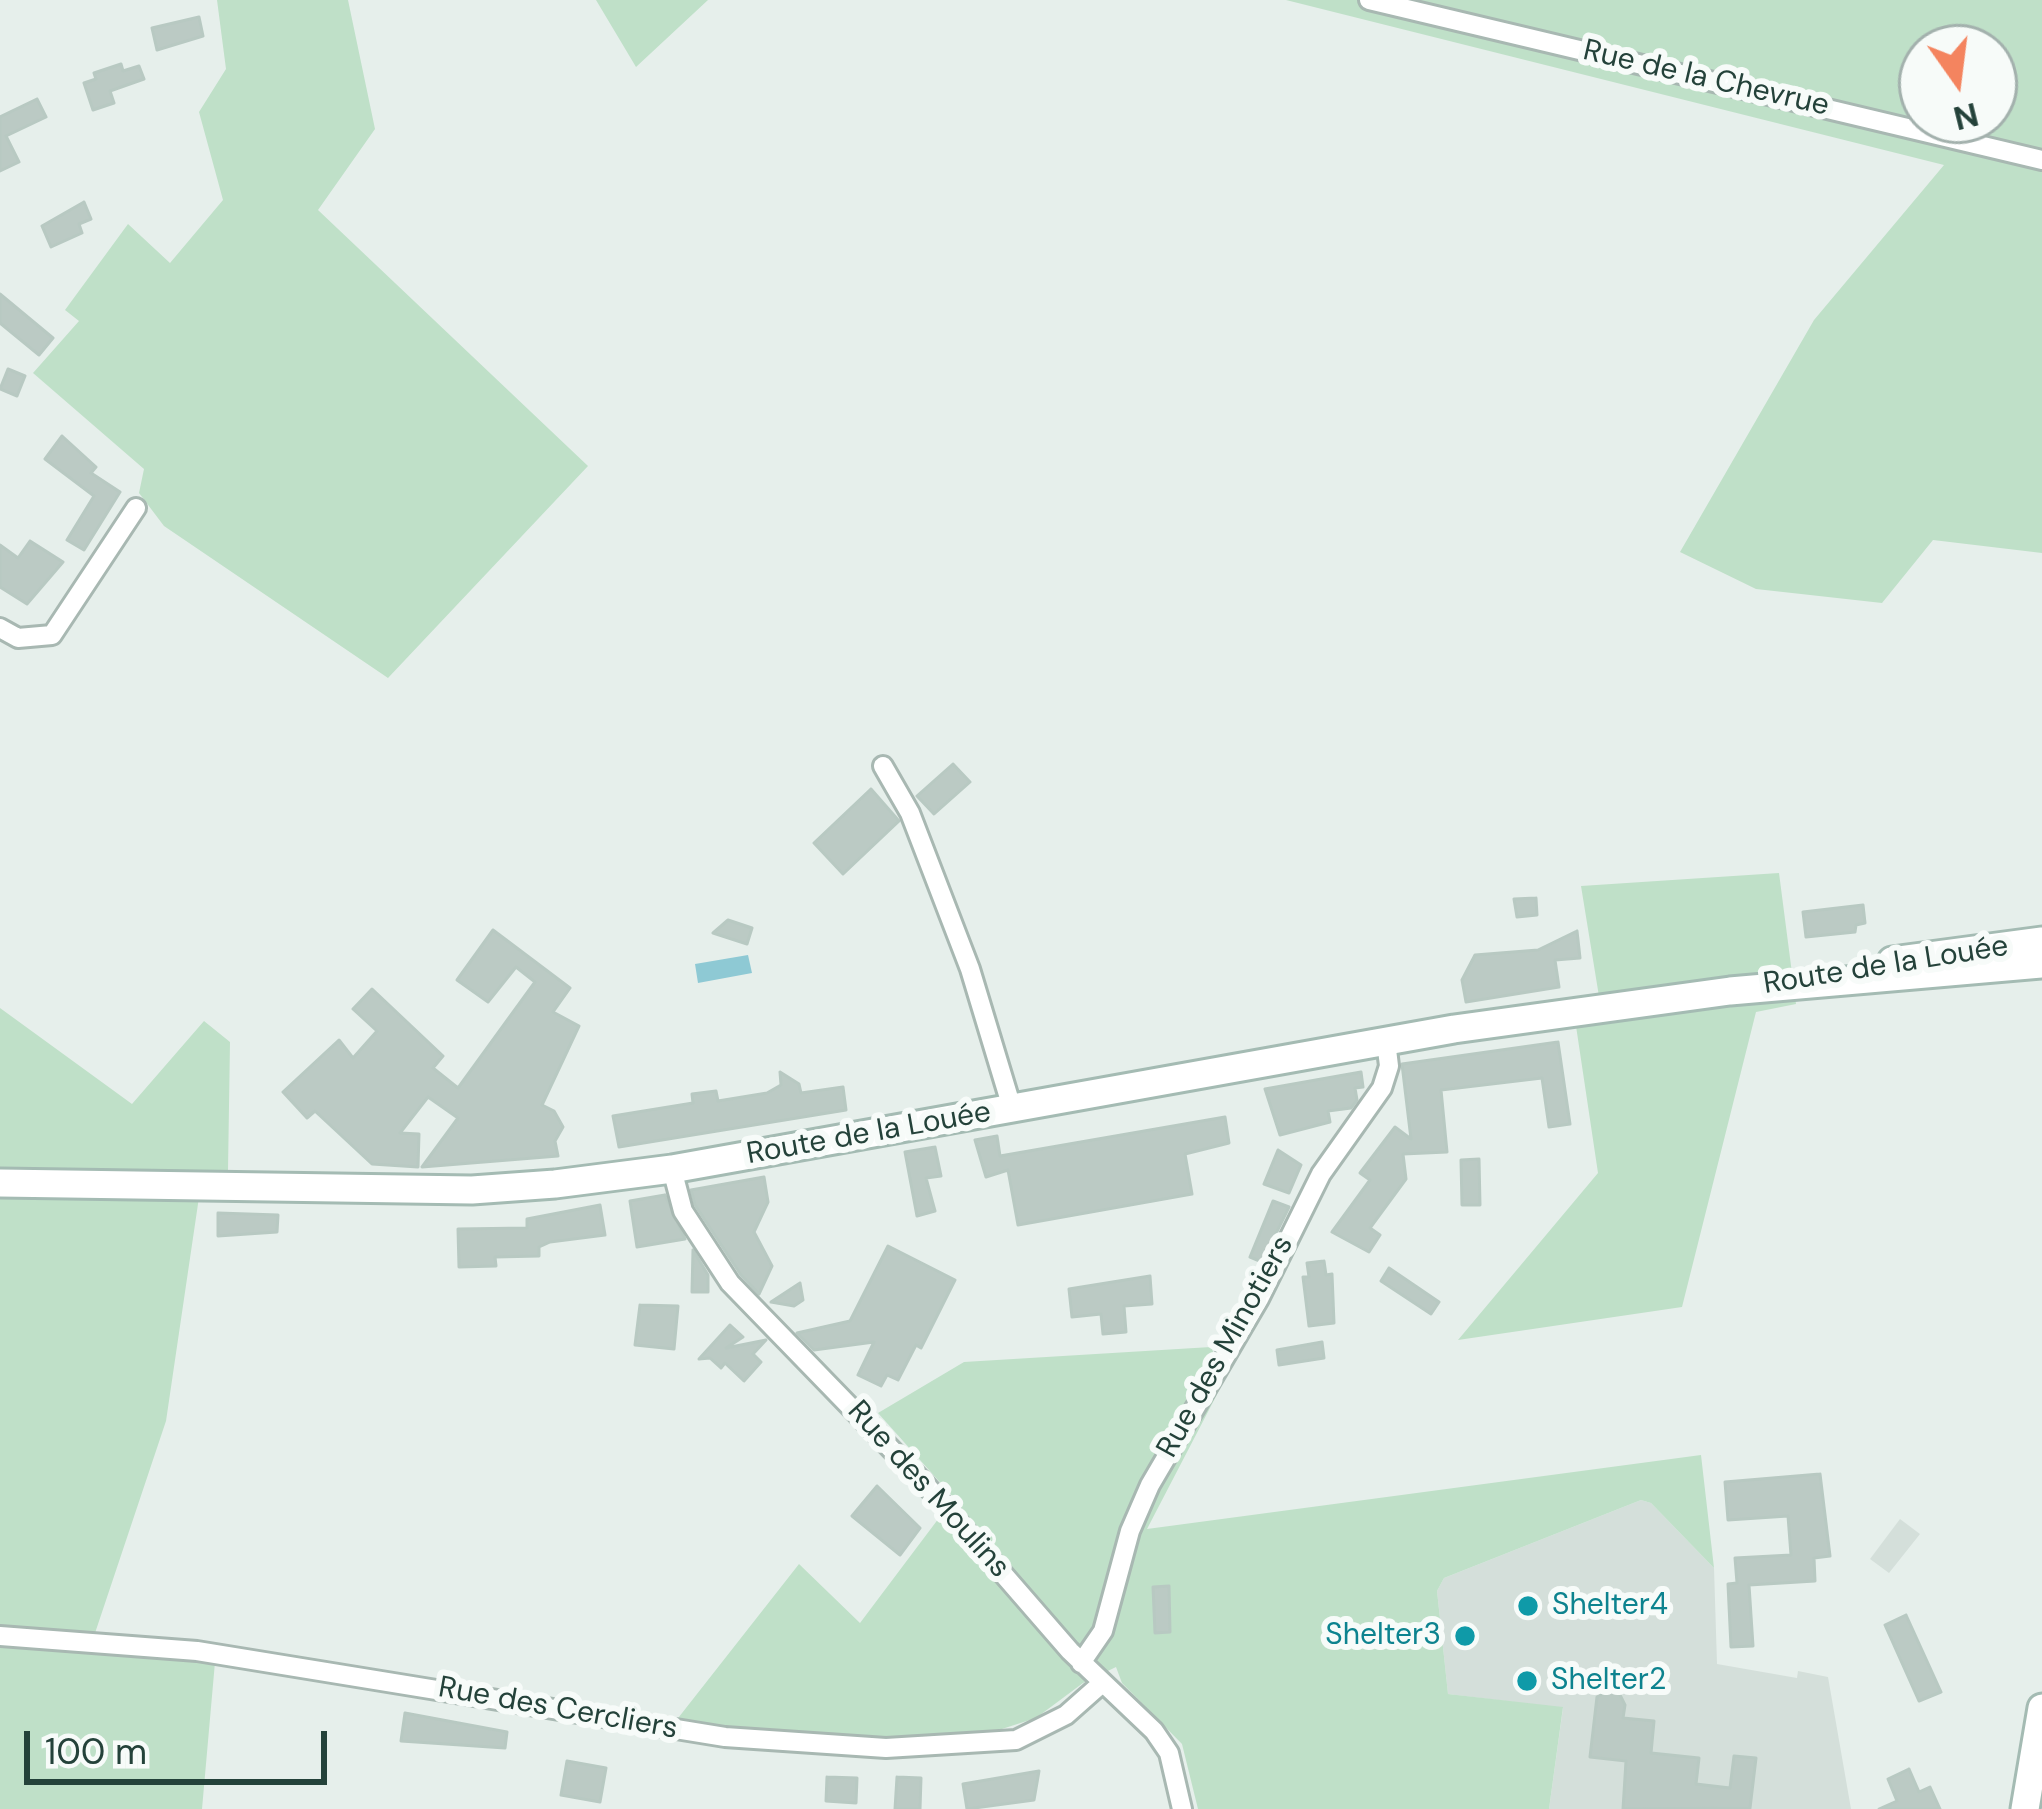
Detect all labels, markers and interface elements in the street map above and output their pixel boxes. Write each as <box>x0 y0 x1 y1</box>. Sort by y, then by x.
north arrow <box>1898 24 2018 144</box>
street label: Rue de la Chevrue <box>1580 33 1832 125</box>
text: N <box>1949 93 1983 140</box>
street label: Route de la Louée <box>1761 929 2011 1003</box>
street label: Route de la Louée <box>744 1095 994 1173</box>
street label: Rue des Minotiers <box>1150 1230 1302 1464</box>
street label: Rue des Moulins <box>839 1394 1017 1586</box>
place label: Shelter4 <box>1552 1588 1668 1624</box>
marker: Shelter4 <box>1515 1593 1541 1619</box>
place label: Shelter3 <box>1325 1618 1441 1654</box>
marker: Shelter3 <box>1452 1623 1478 1649</box>
place label: Shelter2 <box>1551 1663 1666 1699</box>
marker: Shelter2 <box>1514 1668 1540 1694</box>
street label: Rue des Cercliers <box>436 1670 680 1748</box>
scale bar <box>30 1707 333 1781</box>
text: 100 m <box>45 1728 147 1775</box>

